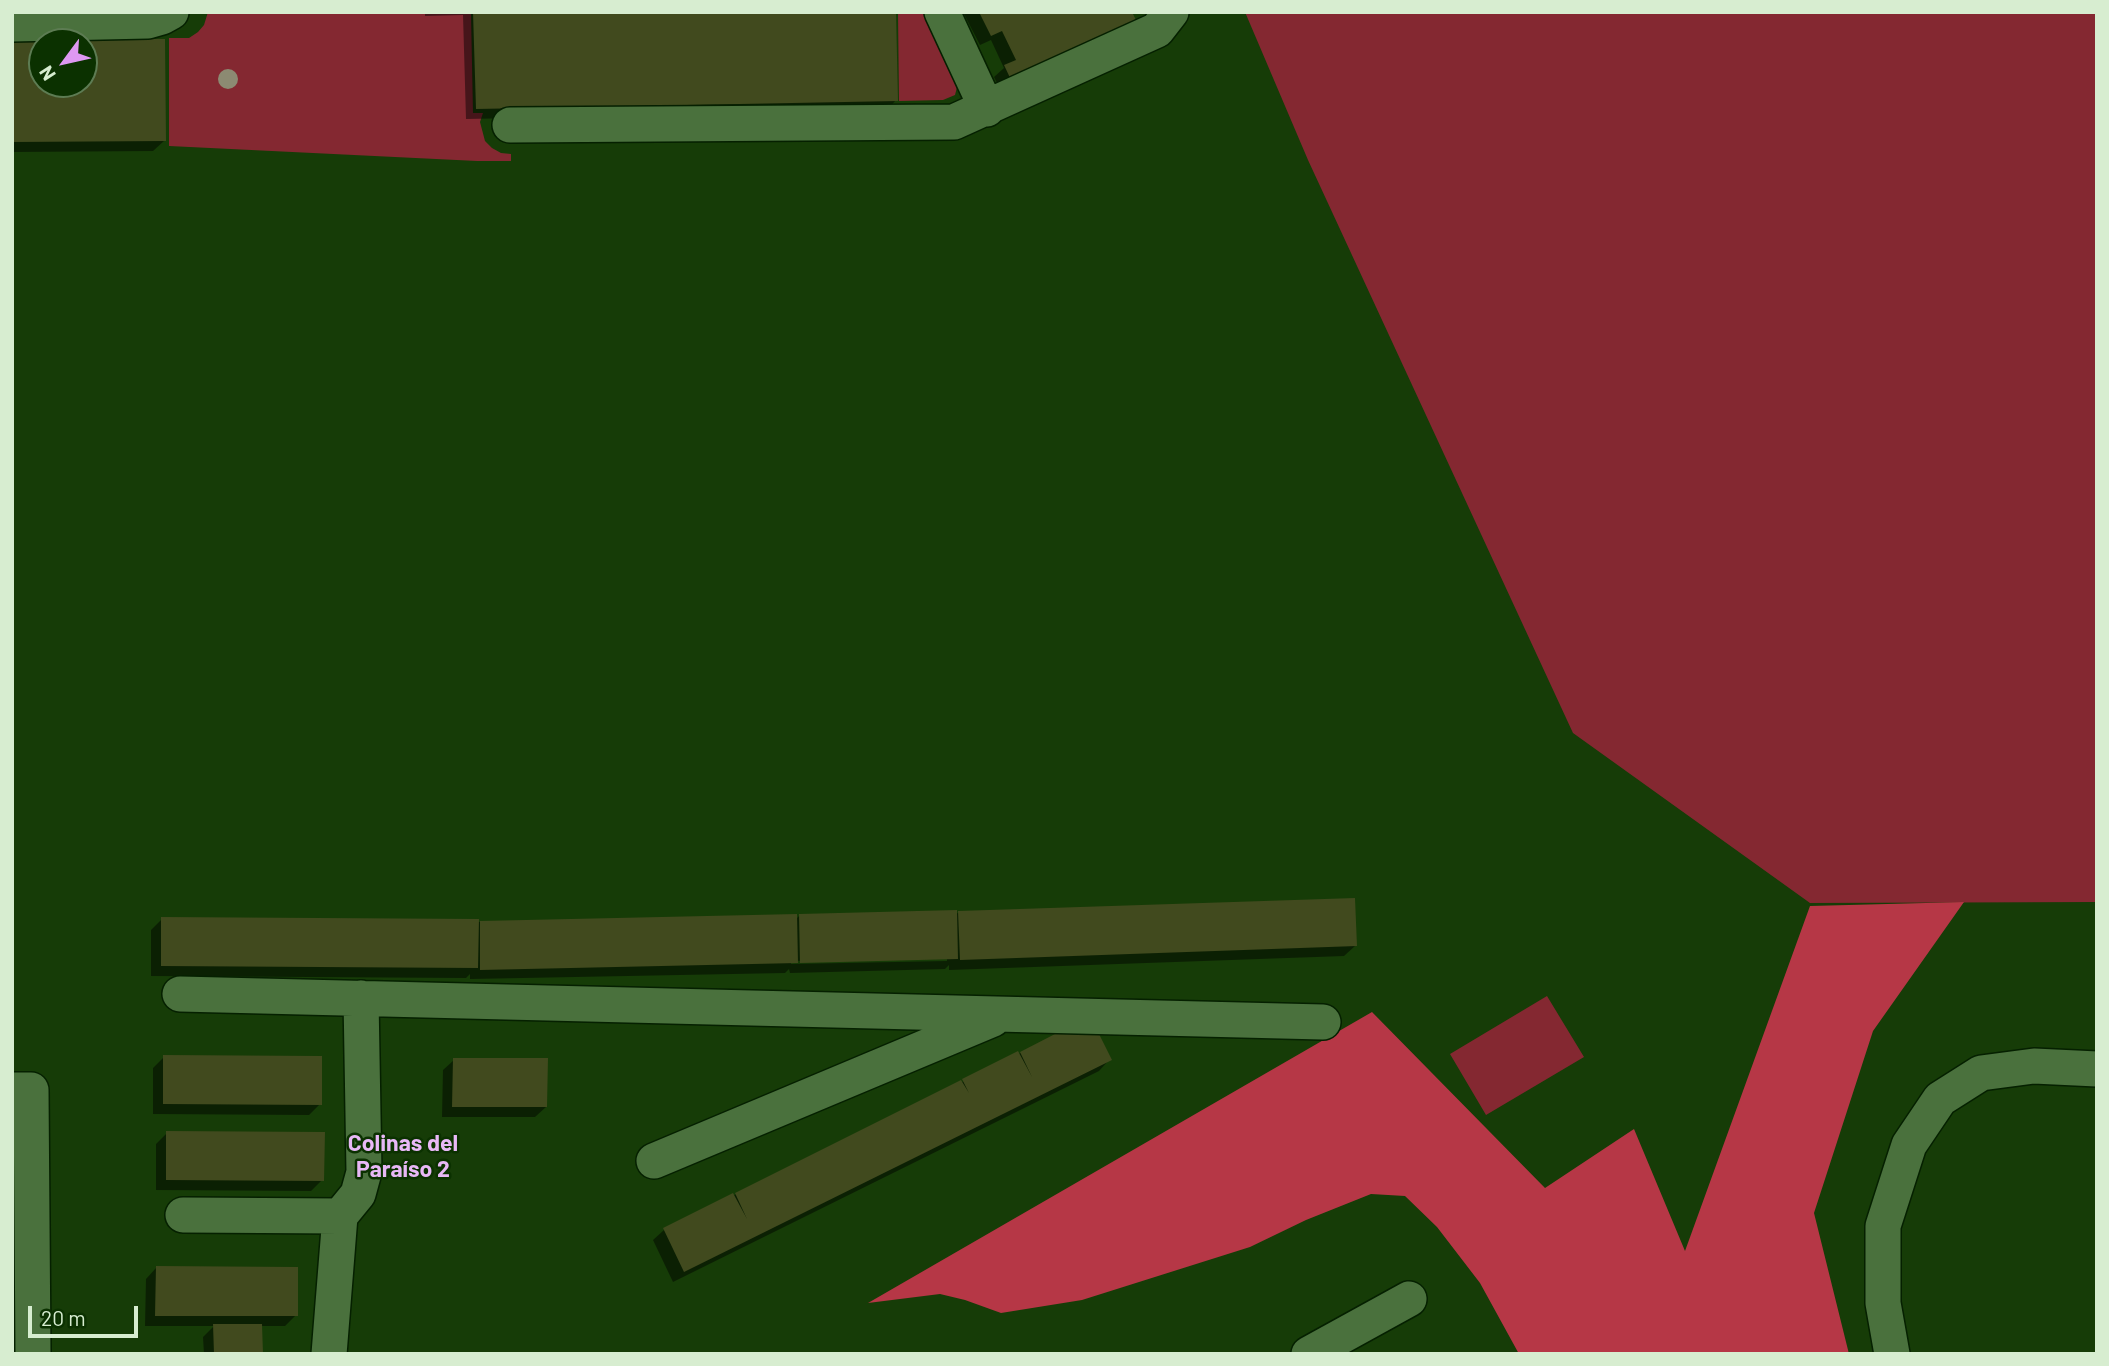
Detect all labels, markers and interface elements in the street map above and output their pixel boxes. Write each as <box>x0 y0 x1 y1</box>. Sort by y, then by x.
north arrow <box>28 28 98 98</box>
text: N <box>34 62 60 85</box>
district label: Colinas del Paraíso 2 <box>348 1129 458 1183</box>
scale bar <box>32 1292 142 1336</box>
text: 20 m <box>41 1305 86 1330</box>

